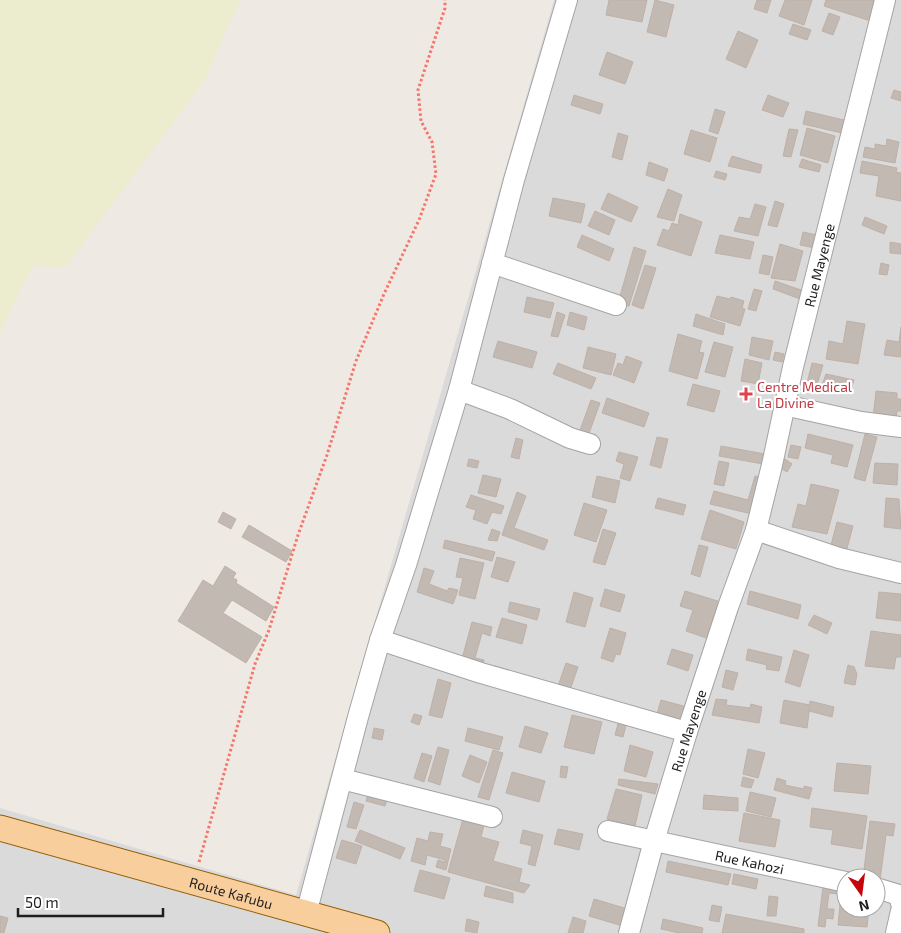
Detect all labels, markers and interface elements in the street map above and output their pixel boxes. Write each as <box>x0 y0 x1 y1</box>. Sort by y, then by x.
street label: Rue Mayenge <box>800 221 837 309</box>
place label: Centre Medical La Divine <box>757 378 853 411</box>
marker: Centre Medical La Divine <box>739 387 753 401</box>
street label: Rue Mayenge <box>667 687 709 774</box>
street label: Rue Kahozi <box>714 846 786 877</box>
north arrow <box>836 868 886 918</box>
street label: Route Kafubu <box>188 873 275 912</box>
scale bar <box>18 886 162 918</box>
text: 50 m <box>25 893 59 911</box>
text: N <box>857 897 871 916</box>

